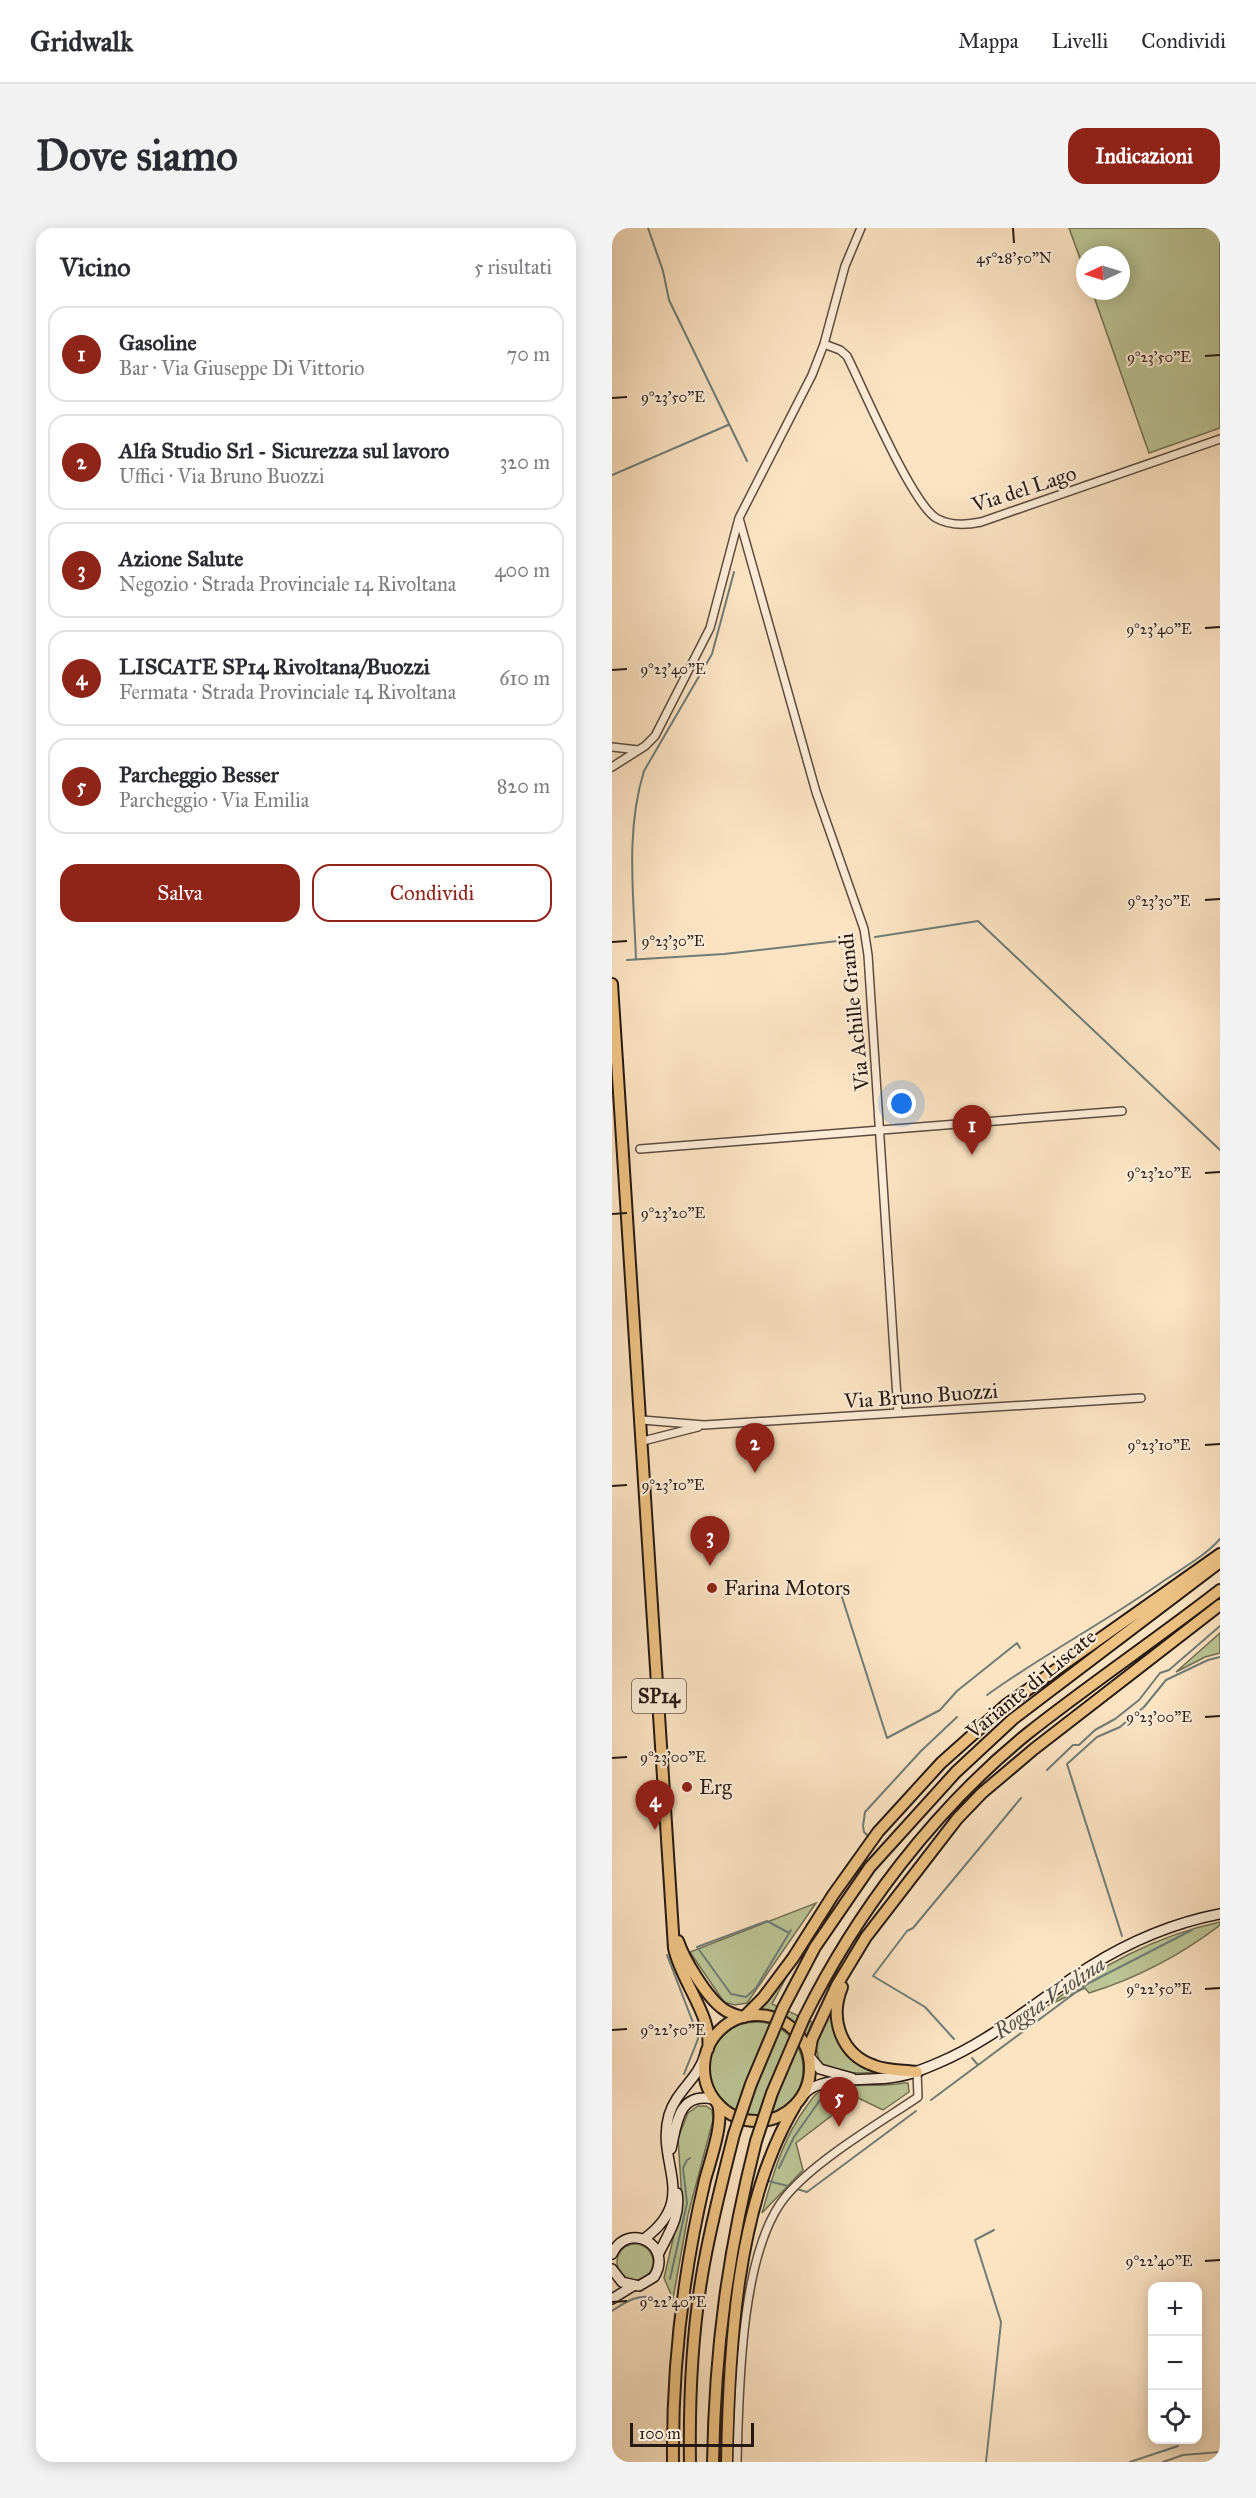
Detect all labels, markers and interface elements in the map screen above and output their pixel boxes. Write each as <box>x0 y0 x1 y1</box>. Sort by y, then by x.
text: Gridwalk <box>30 24 133 59</box>
text: Mappa <box>958 28 1019 54</box>
text: Livelli <box>1052 28 1108 54</box>
text: Condividi <box>1141 28 1226 54</box>
button: Indicazioni <box>1068 128 1220 184</box>
text: Dove siamo <box>36 130 238 182</box>
north arrow <box>1076 246 1130 300</box>
text: 45°28'50"N <box>976 249 1052 267</box>
text: Vicino <box>60 251 131 283</box>
text: 5 risultati <box>474 255 552 279</box>
text: Gasoline <box>119 329 197 356</box>
text: 1 <box>78 342 85 366</box>
text: 70 m <box>507 342 550 366</box>
text: 9°23'50"E <box>1127 348 1191 366</box>
text: Bar · Via Giuseppe Di Vittorio <box>119 356 365 380</box>
text: 9°23'50"E <box>641 388 705 406</box>
text: Alfa Studio Srl - Sicurezza sul lavoro <box>119 437 449 464</box>
text: 2 <box>77 450 86 474</box>
text: 320 m <box>499 450 550 474</box>
street label: Via del Lago <box>968 460 1080 518</box>
text: Uffici · Via Bruno Buozzi <box>119 464 325 488</box>
text: Azione Salute <box>119 545 243 572</box>
text: 3 <box>78 558 86 582</box>
text: 400 m <box>494 558 550 582</box>
text: Negozio · Strada Provinciale 14 Rivoltana <box>119 572 456 596</box>
text: 9°23'40"E <box>1126 620 1192 638</box>
text: LISCATE SP14 Rivoltana/Buozzi <box>119 653 430 680</box>
text: 9°23'40"E <box>640 660 706 678</box>
text: 4 <box>76 666 87 690</box>
text: 610 m <box>499 666 550 690</box>
text: Fermata · Strada Provinciale 14 Rivoltana <box>119 680 456 704</box>
text: Parcheggio Besser <box>119 761 279 788</box>
text: 5 <box>77 774 86 798</box>
text: 820 m <box>497 774 550 798</box>
text: Parcheggio · Via Emilia <box>119 788 309 812</box>
button: Salva <box>60 864 300 922</box>
button: Condividi <box>312 864 552 922</box>
text: 9°23'30"E <box>1127 892 1191 910</box>
text: 9°23'30"E <box>641 932 705 950</box>
street label: Via Achille Grandi <box>833 932 875 1093</box>
your location <box>887 1089 916 1118</box>
pin: 1 <box>952 1106 992 1155</box>
text: 9°23'20"E <box>1127 1164 1191 1182</box>
text: 9°23'20"E <box>641 1204 705 1222</box>
street label: Via Bruno Buozzi <box>842 1378 999 1414</box>
pin: 2 <box>736 1424 774 1473</box>
text: 9°23'10"E <box>1128 1436 1191 1454</box>
text: 9°23'10"E <box>642 1476 705 1494</box>
pin: 3 <box>690 1516 730 1566</box>
place label: Farina Motors <box>724 1575 850 1601</box>
marker: Farina Motors <box>705 1581 719 1595</box>
street label: Variante di Liscate <box>960 1623 1102 1745</box>
road number: SP14 <box>632 1679 686 1713</box>
text: 9°23'00"E <box>1126 1708 1192 1726</box>
text: 9°23'00"E <box>640 1748 706 1766</box>
place label: Erg <box>699 1774 732 1800</box>
pin: 4 <box>636 1780 675 1830</box>
marker: Erg <box>680 1780 694 1794</box>
water label: Roggia Violina <box>987 1950 1110 2045</box>
text: 9°22'50"E <box>1126 1980 1192 1998</box>
text: 9°22'50"E <box>640 2021 706 2039</box>
pin: 5 <box>820 2078 858 2127</box>
text: 9°22'40"E <box>1126 2252 1193 2270</box>
map controls <box>1148 2282 1202 2444</box>
button: + <box>1148 2282 1202 2336</box>
text: 9°22'40"E <box>640 2293 707 2311</box>
button: − <box>1148 2336 1202 2390</box>
button: locate <box>1148 2390 1202 2444</box>
scale bar <box>630 2420 754 2448</box>
text: 100 m <box>639 2424 681 2443</box>

